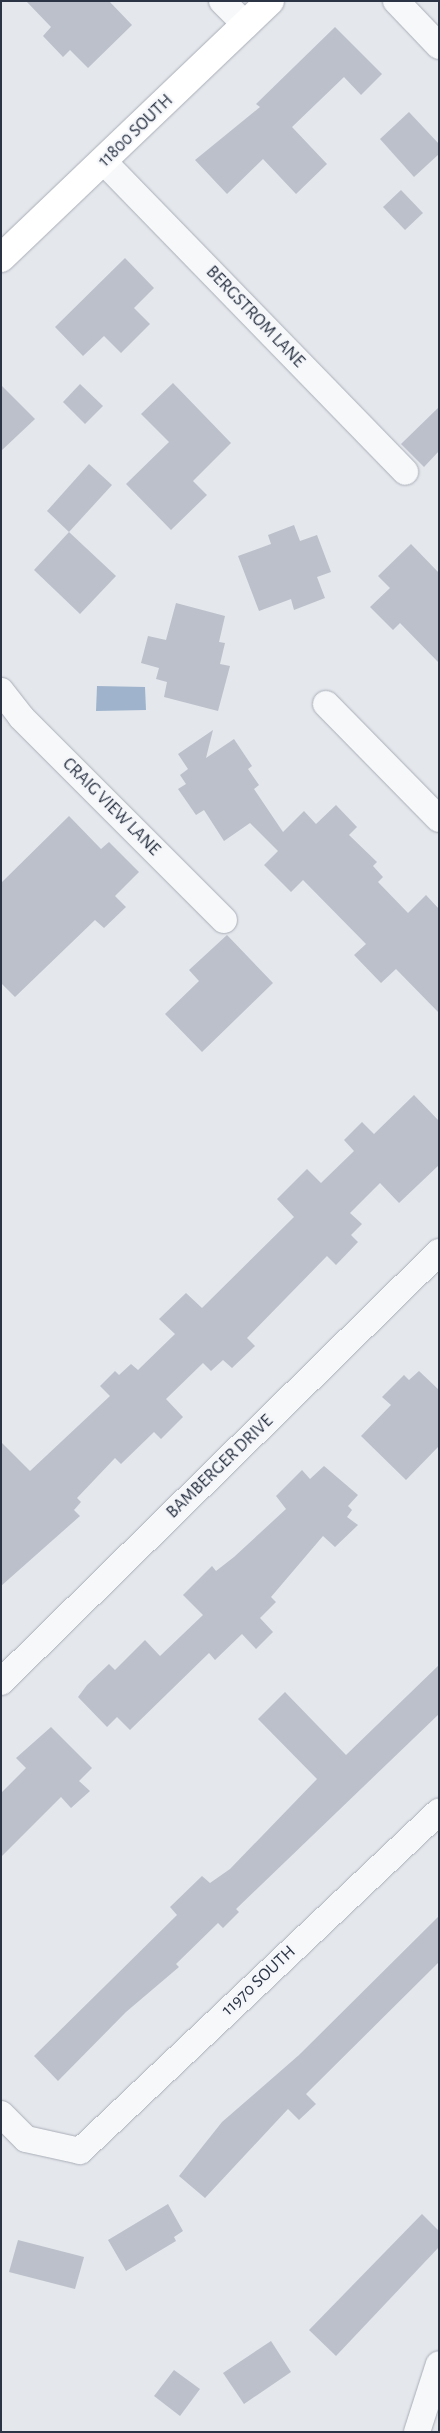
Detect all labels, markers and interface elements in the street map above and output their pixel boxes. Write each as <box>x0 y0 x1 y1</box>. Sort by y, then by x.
street label: 11800 SOUTH <box>94 90 178 172</box>
street label: BERGSTROM LANE <box>201 262 309 372</box>
street label: CRAIG VIEW LANE <box>58 754 164 860</box>
street label: BAMBERGER DRIVE <box>162 1411 278 1523</box>
street label: 11970 SOUTH <box>218 1941 300 2021</box>

